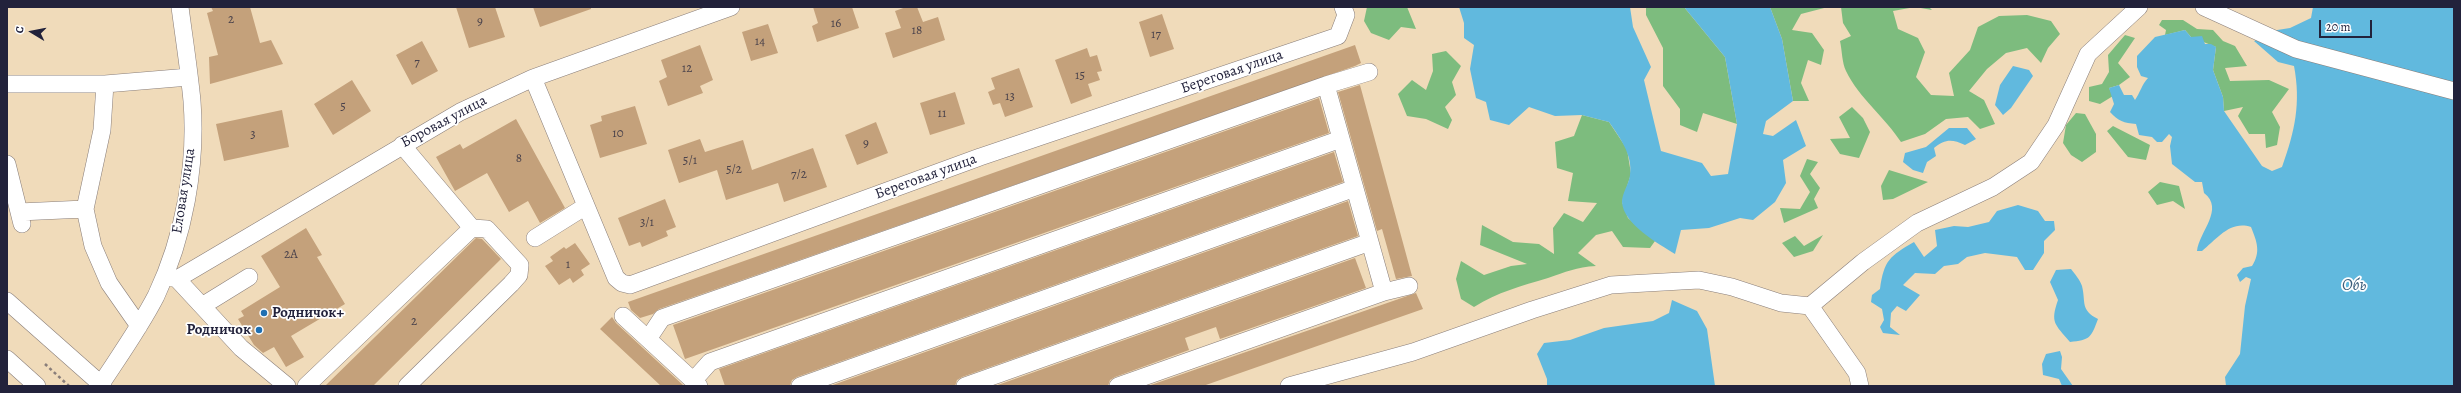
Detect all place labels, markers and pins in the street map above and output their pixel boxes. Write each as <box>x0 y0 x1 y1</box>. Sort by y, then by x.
place label: Родничок+ <box>272 304 344 322</box>
marker: Родничок+ <box>259 308 269 318</box>
place label: Родничок <box>187 321 251 339</box>
marker: Родничок <box>254 325 264 335</box>

